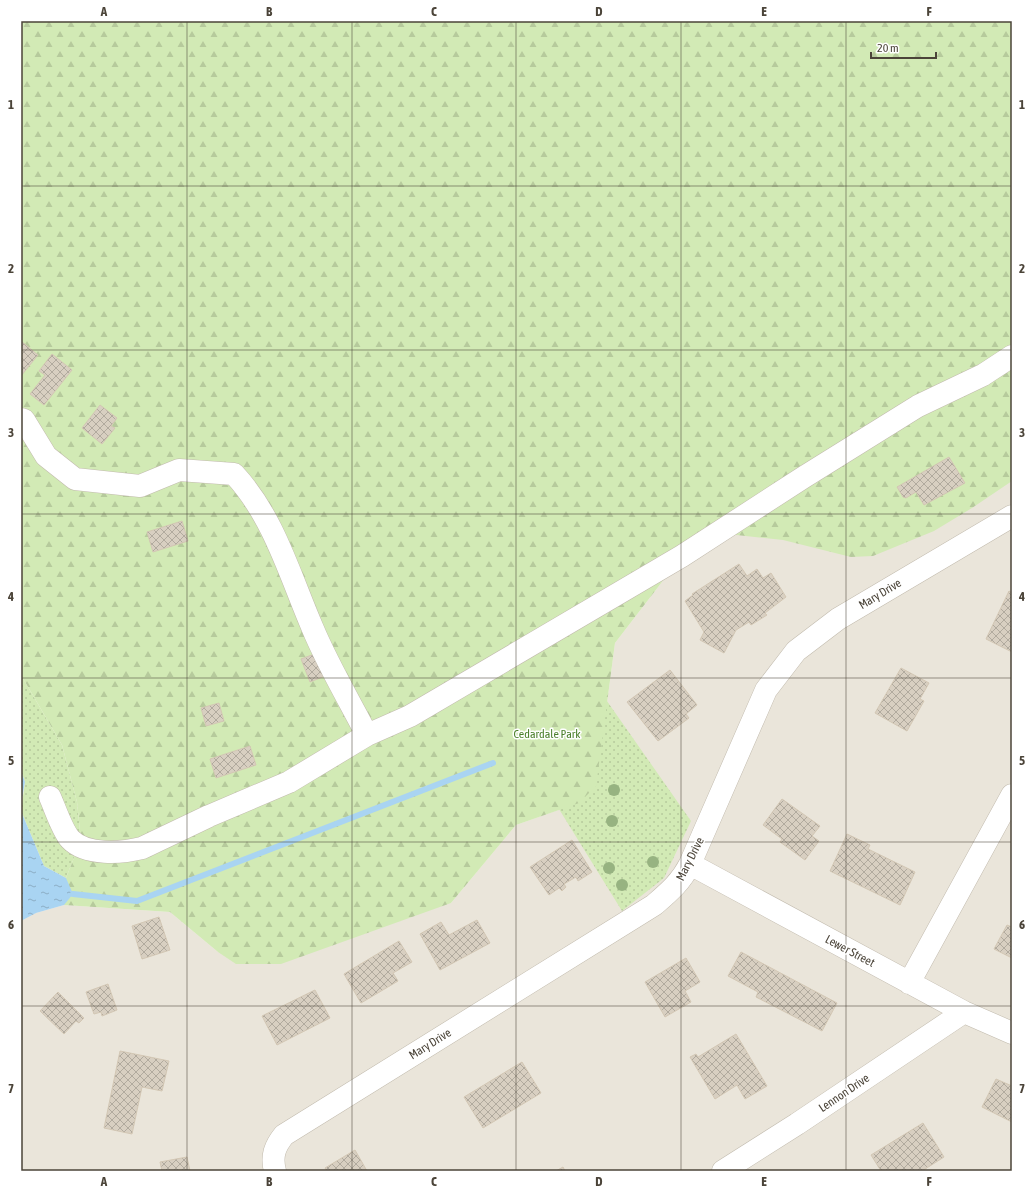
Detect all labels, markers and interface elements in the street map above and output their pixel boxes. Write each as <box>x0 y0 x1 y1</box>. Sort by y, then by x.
text: A <box>100 4 108 19</box>
text: B <box>266 4 273 19</box>
text: C <box>431 4 437 19</box>
text: D <box>595 4 603 19</box>
text: E <box>761 4 767 19</box>
text: F <box>926 4 932 19</box>
scale bar <box>871 34 936 60</box>
text: 20 m <box>877 41 899 55</box>
text: 1 <box>8 97 14 112</box>
text: 1 <box>1019 97 1025 112</box>
text: 2 <box>8 261 14 276</box>
text: 2 <box>1019 261 1025 276</box>
text: 3 <box>8 425 14 440</box>
text: 3 <box>1019 425 1025 440</box>
street label: Mary Drive <box>856 576 904 612</box>
text: 4 <box>7 589 14 604</box>
text: 4 <box>1018 589 1025 604</box>
park label: Cedardale Park <box>513 727 581 741</box>
text: 5 <box>8 753 14 768</box>
text: 5 <box>1019 753 1025 768</box>
street label: Mary Drive <box>673 835 707 883</box>
text: 6 <box>8 917 14 932</box>
text: 6 <box>1019 917 1025 932</box>
street label: Lewer Street <box>823 932 878 970</box>
street label: Mary Drive <box>406 1026 454 1062</box>
street label: Lennon Drive <box>816 1071 872 1115</box>
text: 7 <box>8 1081 14 1096</box>
text: 7 <box>1019 1081 1025 1096</box>
text: A <box>100 1174 108 1189</box>
text: B <box>266 1174 273 1189</box>
text: C <box>431 1174 437 1189</box>
text: D <box>595 1174 603 1189</box>
text: E <box>761 1174 767 1189</box>
text: F <box>926 1174 932 1189</box>

